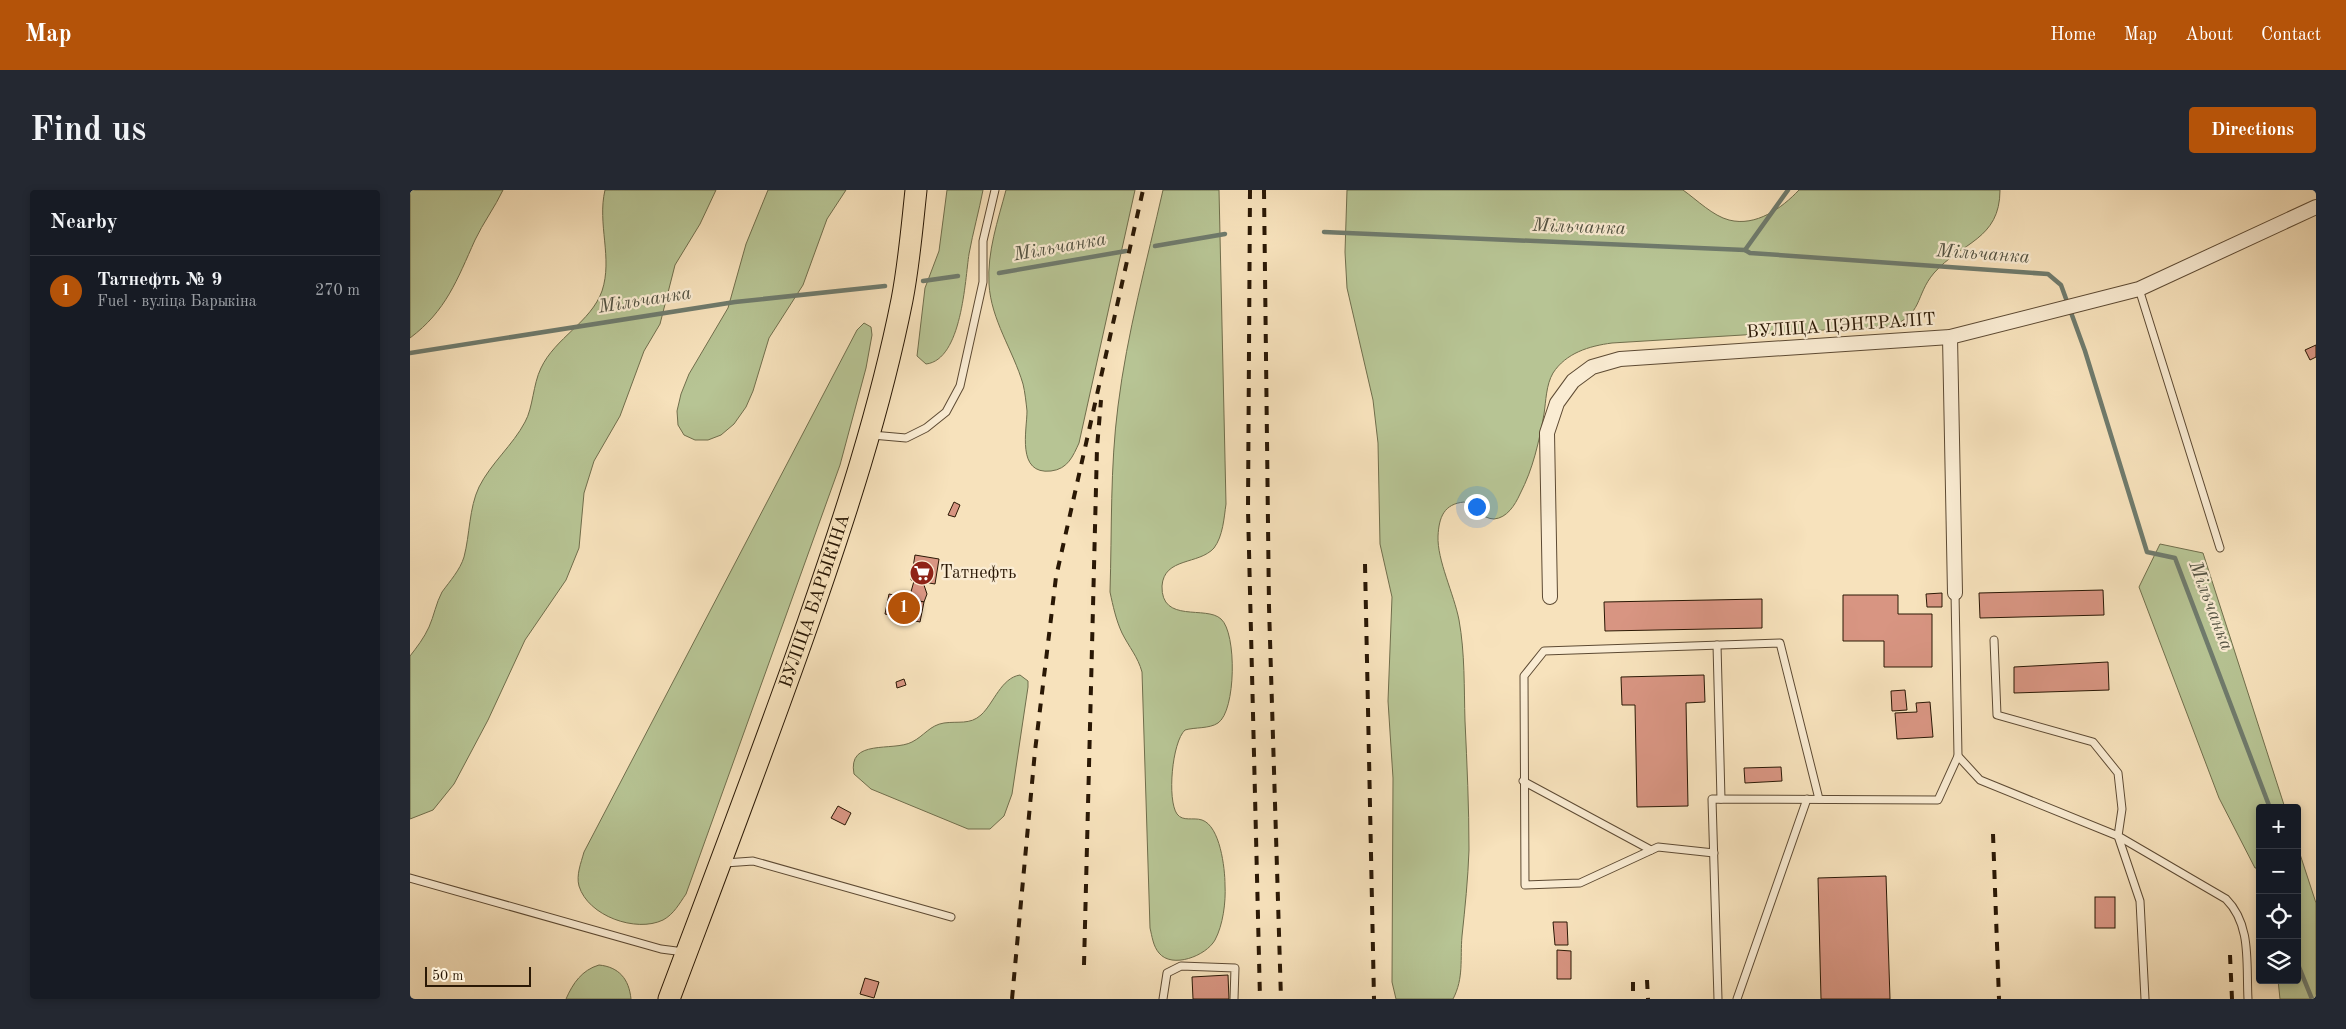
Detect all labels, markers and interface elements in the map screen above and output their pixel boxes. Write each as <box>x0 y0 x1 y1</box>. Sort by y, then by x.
text: Map <box>25 23 72 47</box>
text: Home <box>2050 26 2096 44</box>
text: Map <box>2124 26 2157 44</box>
text: About <box>2185 26 2233 44</box>
text: Contact <box>2261 26 2321 44</box>
button: Directions <box>2189 107 2316 153</box>
text: Find us <box>30 113 146 148</box>
text: Nearby <box>50 212 118 233</box>
water label: Мільчанка <box>1531 217 1626 239</box>
water label: Мільчанка <box>1011 230 1108 266</box>
water label: Мільчанка <box>1935 242 2030 268</box>
text: Татнефть № 9 <box>97 271 222 290</box>
text: 1 <box>61 283 71 299</box>
text: 270 m <box>315 283 360 299</box>
water label: Мільчанка <box>596 284 693 318</box>
text: Fuel · вуліца Барыкіна <box>97 294 257 310</box>
street label: ВУЛІЦА ЦЭНТРАЛІТ <box>1746 310 1936 342</box>
your location <box>1464 494 1490 520</box>
street label: ВУЛІЦА БАРЫКІНА <box>777 512 853 690</box>
water label: Мільчанка <box>2184 558 2236 653</box>
supermarket icon: Татнефть <box>909 560 935 586</box>
place label: Татнефть <box>940 564 1016 583</box>
pin: 1 <box>888 589 920 627</box>
map controls <box>2256 804 2301 984</box>
button: + <box>2256 804 2301 849</box>
button: − <box>2256 849 2301 894</box>
button: locate <box>2256 894 2301 939</box>
button: layers <box>2256 939 2301 984</box>
scale bar <box>425 964 531 987</box>
text: 50 m <box>432 969 463 983</box>

